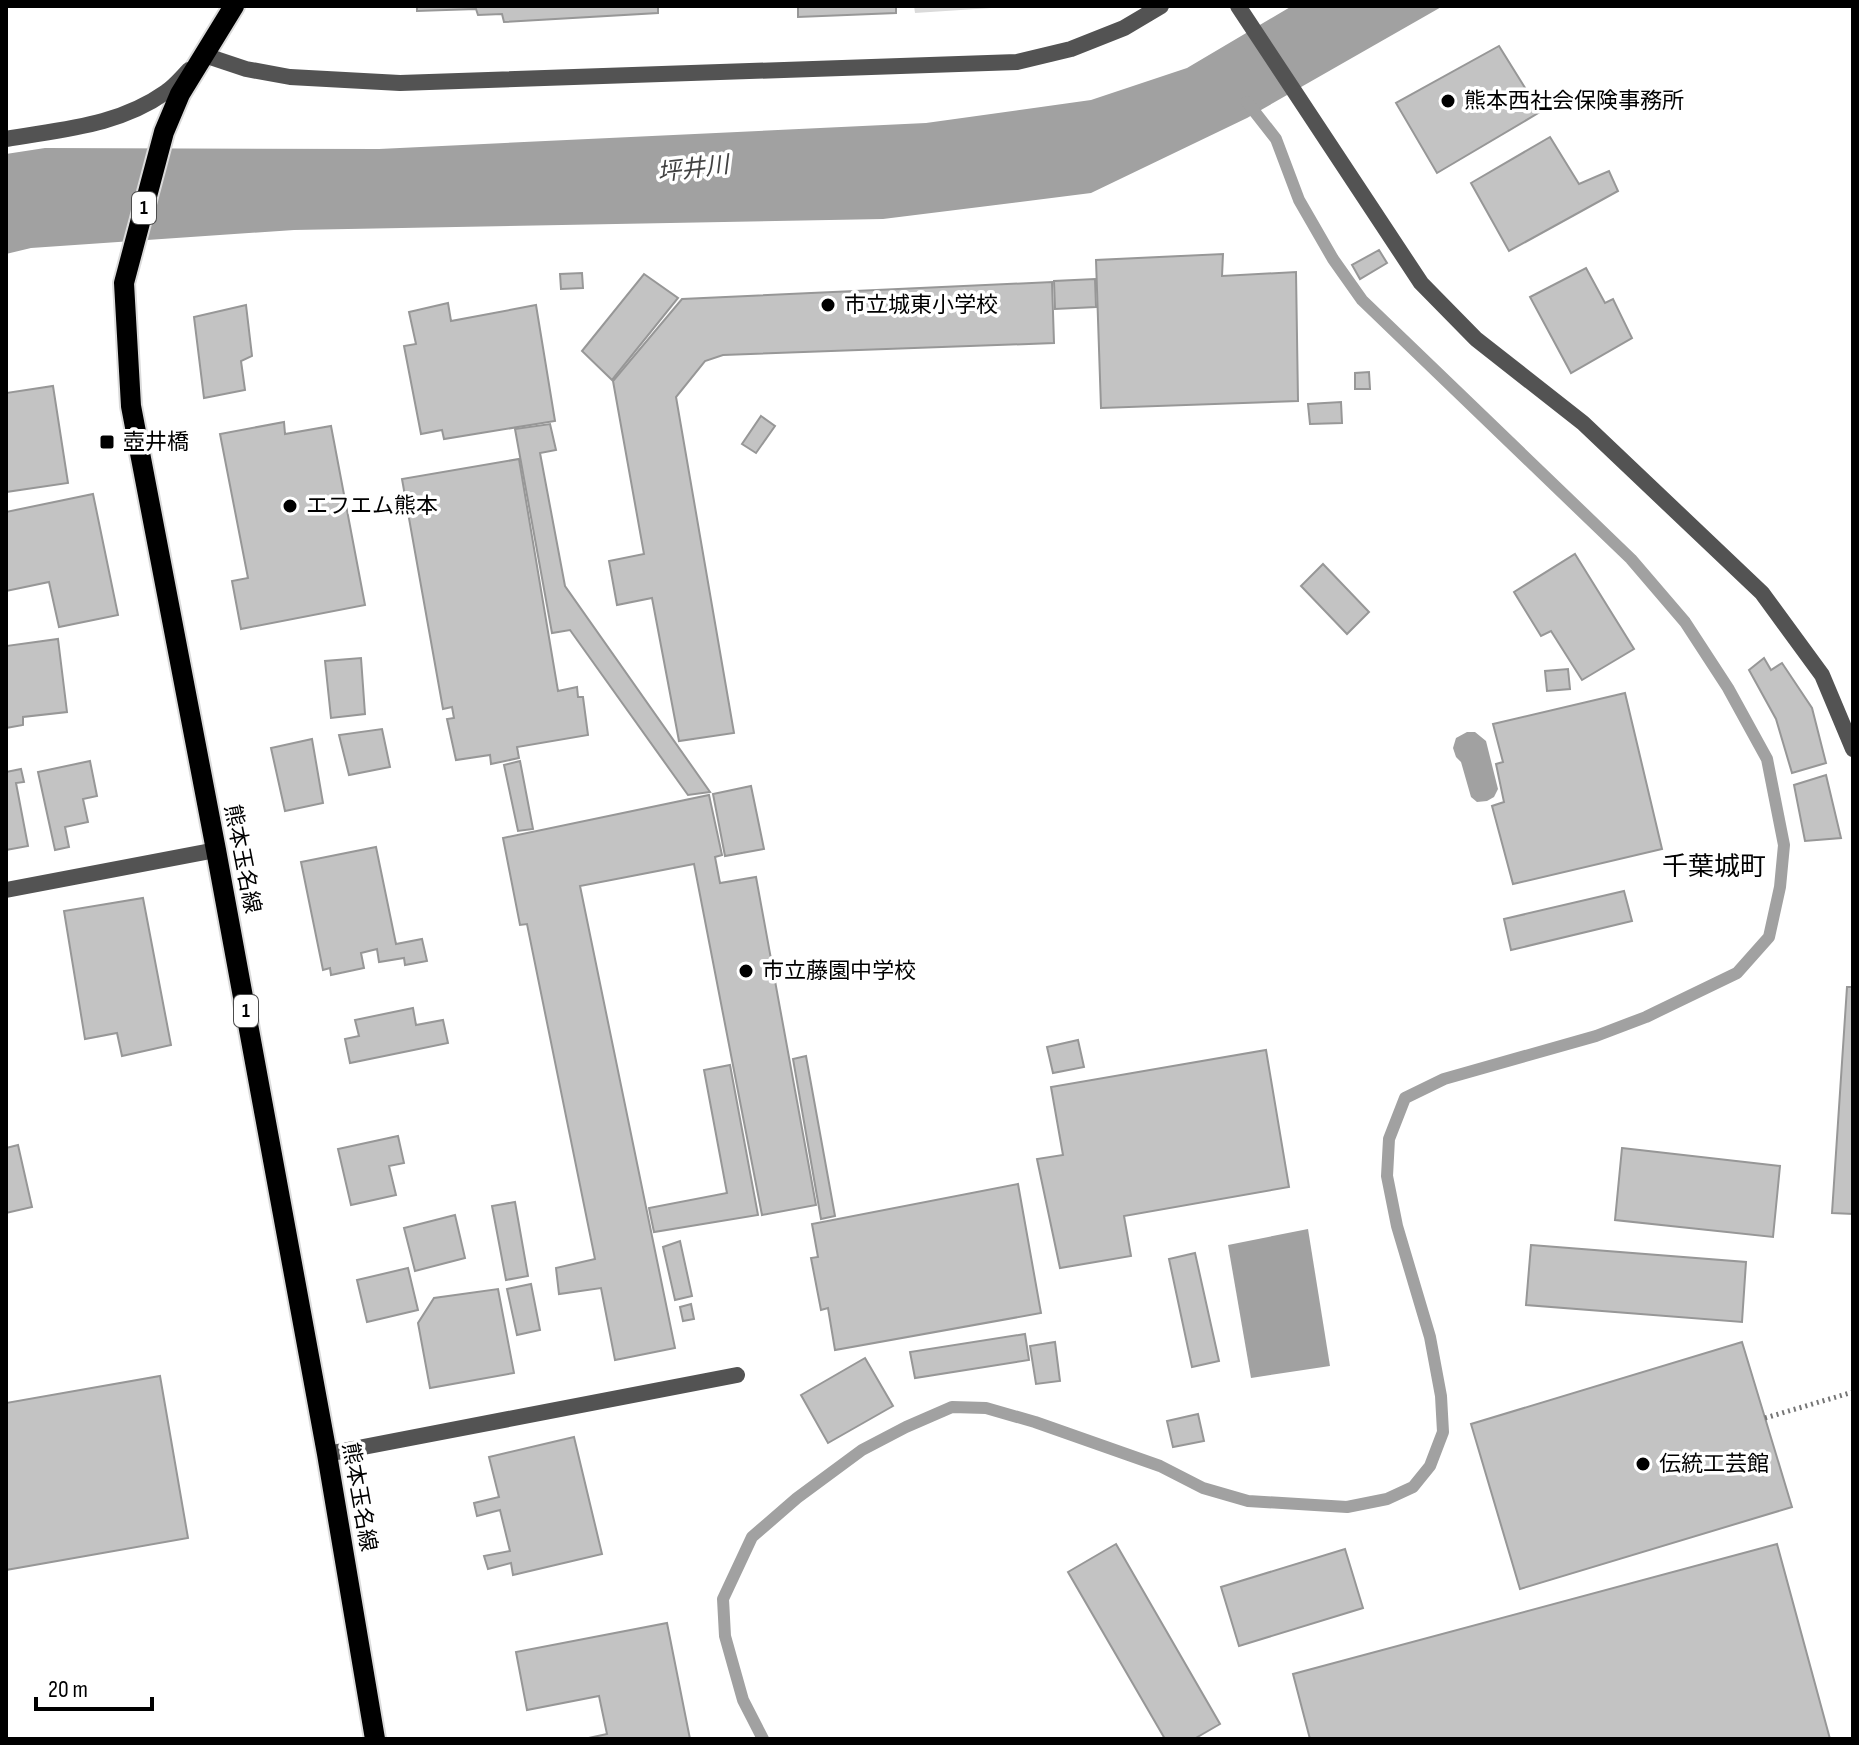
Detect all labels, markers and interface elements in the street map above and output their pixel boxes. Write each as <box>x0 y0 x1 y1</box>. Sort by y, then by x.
place label: 熊本西社会保険事務所 <box>1464 88 1684 115</box>
marker: 熊本西社会保険事務所 <box>1439 92 1457 110</box>
water label: 坪井川 <box>656 150 733 188</box>
road number: 1 <box>132 192 156 224</box>
place label: 市立城東小学校 <box>844 292 998 319</box>
marker: 市立城東小学校 <box>819 296 837 314</box>
place label: 壺井橋 <box>123 429 189 456</box>
marker: 壺井橋 <box>98 433 116 451</box>
place label: エフエム熊本 <box>306 493 438 520</box>
marker: エフエム熊本 <box>281 497 299 515</box>
street label: 熊本玉名線 <box>218 802 266 916</box>
district label: 千葉城町 <box>1662 852 1766 883</box>
place label: 市立藤園中学校 <box>762 958 916 985</box>
marker: 市立藤園中学校 <box>737 962 755 980</box>
road number: 1 <box>234 995 258 1027</box>
street label: 熊本玉名線 <box>336 1440 382 1554</box>
place label: 伝統工芸館 <box>1659 1451 1769 1478</box>
marker: 伝統工芸館 <box>1634 1455 1652 1473</box>
scale bar <box>36 1661 152 1711</box>
text: 20 m <box>48 1675 88 1704</box>

